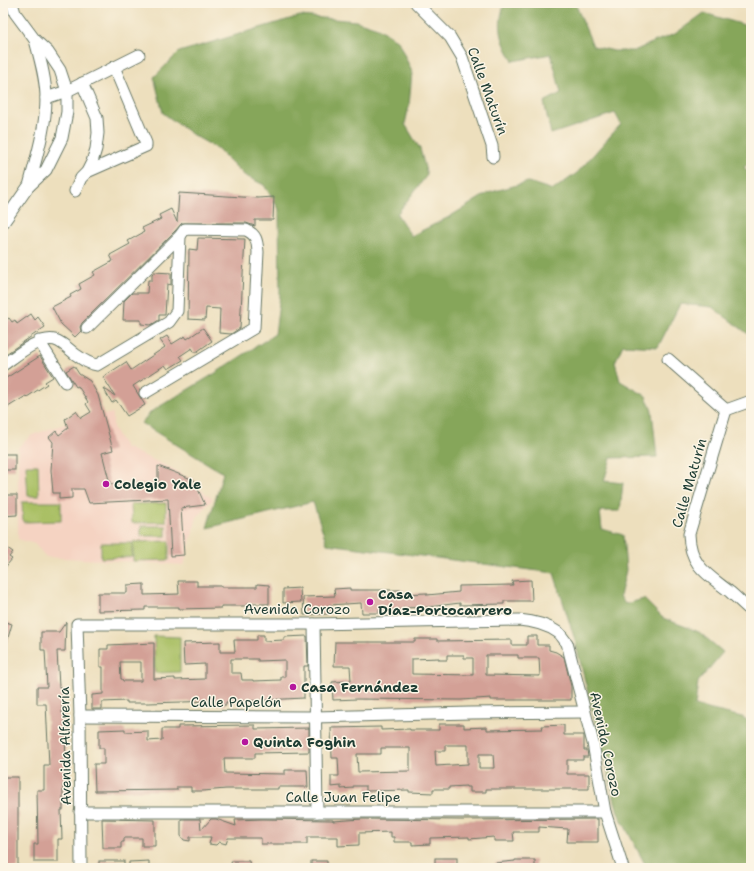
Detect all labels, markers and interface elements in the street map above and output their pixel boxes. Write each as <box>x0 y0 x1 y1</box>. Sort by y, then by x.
street label: Calle Maturín <box>464 45 512 138</box>
street label: Calle Maturín <box>668 436 710 530</box>
place label: Colegio Yale <box>114 475 201 493</box>
marker: Colegio Yale <box>101 479 111 489</box>
place label: Casa Díaz-Portocarrero <box>378 585 512 619</box>
marker: Casa Díaz-Portocarrero <box>365 597 375 607</box>
street label: Avenida Corozo <box>244 600 350 618</box>
place label: Casa Fernández <box>301 678 419 696</box>
marker: Casa Fernández <box>288 682 298 692</box>
street label: Avenida Alfarería <box>55 686 75 806</box>
street label: Avenida Corozo <box>586 690 626 798</box>
street label: Calle Papelón <box>191 693 282 711</box>
place label: Quinta Foghin <box>253 733 356 751</box>
marker: Quinta Foghin <box>240 737 250 747</box>
street label: Calle Juan Felipe <box>285 788 401 806</box>

